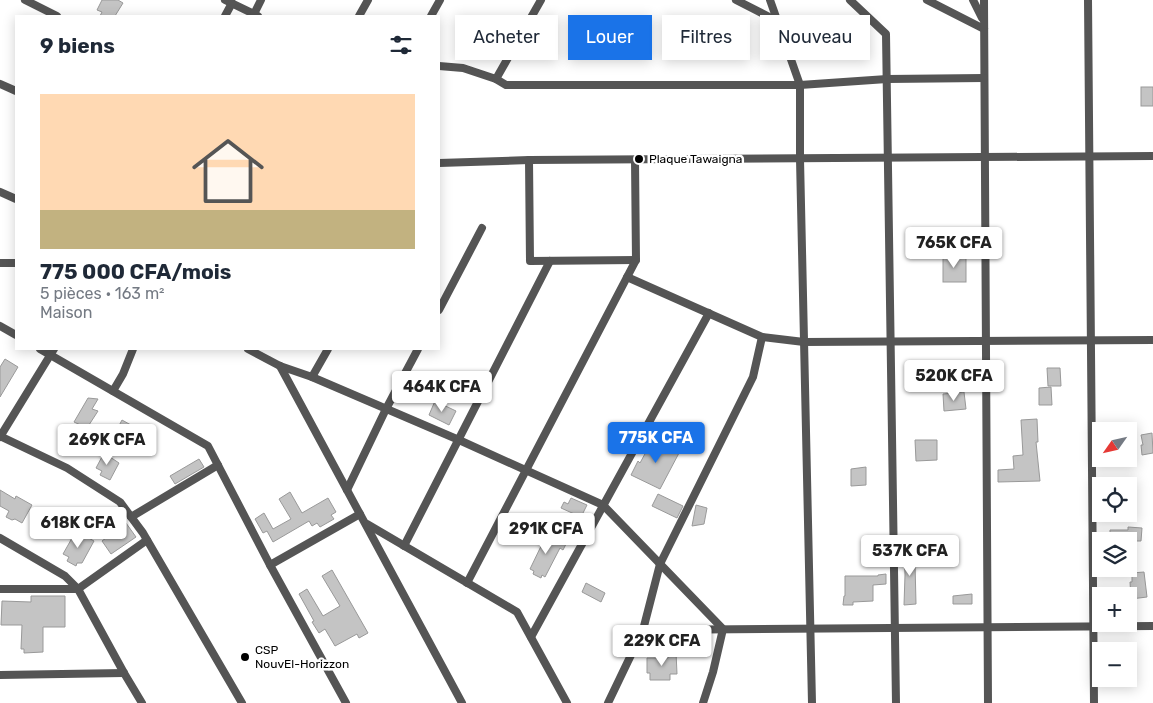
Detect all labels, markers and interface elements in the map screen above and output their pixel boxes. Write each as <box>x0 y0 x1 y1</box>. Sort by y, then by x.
chip: Acheter <box>455 15 558 60</box>
chip: Louer <box>568 15 652 60</box>
chip: Filtres <box>662 15 750 60</box>
chip: Nouveau <box>760 15 870 60</box>
icon: filters <box>387 31 415 59</box>
text: 9 biens <box>40 33 115 58</box>
icon: home <box>183 126 273 216</box>
place label: Plaque Tawaigna <box>649 152 742 166</box>
marker: Plaque Tawaigna <box>633 153 645 165</box>
pin: 765K CFA <box>902 226 1006 269</box>
text: 765K CFA <box>916 233 992 252</box>
text: 775 000 CFA/mois <box>40 259 231 284</box>
text: 5 pièces · 163 m² <box>40 284 165 303</box>
text: Maison <box>40 303 92 322</box>
pin: 520K CFA <box>902 360 1006 402</box>
text: 520K CFA <box>915 366 993 385</box>
pin: 464K CFA <box>390 370 494 413</box>
text: 464K CFA <box>403 377 481 396</box>
pin: 775K CFA <box>604 422 708 464</box>
north arrow <box>1092 422 1138 468</box>
map controls <box>1092 422 1137 687</box>
pin: 269K CFA <box>55 424 159 466</box>
text: 775K CFA <box>619 428 693 447</box>
text: 269K CFA <box>69 430 145 449</box>
button: locate <box>1092 477 1137 522</box>
pin: 618K CFA <box>26 506 130 549</box>
pin: 291K CFA <box>494 512 598 555</box>
text: 618K CFA <box>41 513 115 532</box>
text: 291K CFA <box>509 519 583 538</box>
button: layers <box>1092 532 1137 577</box>
pin: 537K CFA <box>858 534 962 577</box>
text: 537K CFA <box>872 541 948 560</box>
button: + <box>1092 587 1137 632</box>
pin: 229K CFA <box>610 624 714 667</box>
text: 229K CFA <box>624 631 700 650</box>
button: − <box>1092 642 1137 687</box>
place label: CSP NouvEl-Horizzon <box>255 643 349 671</box>
marker: CSP NouvEl-Horizzon <box>239 651 251 663</box>

